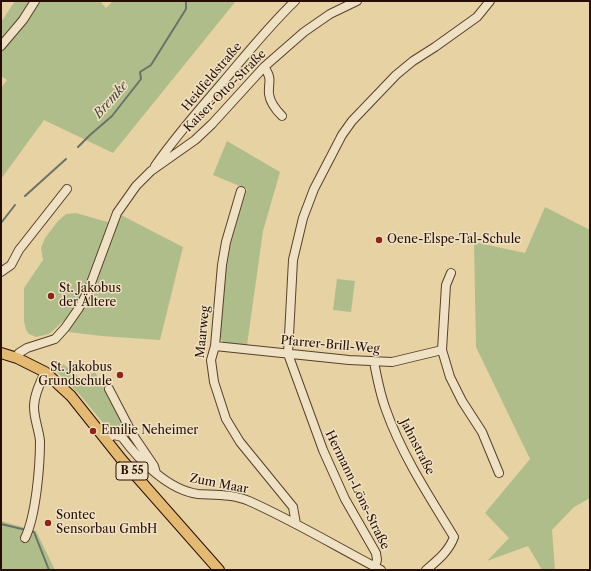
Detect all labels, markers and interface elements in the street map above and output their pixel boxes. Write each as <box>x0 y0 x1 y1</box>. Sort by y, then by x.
street label: Heidfeldstraße <box>179 40 245 114</box>
street label: Kaiser-Otto-Straße <box>181 47 269 135</box>
water label: Bremke <box>91 78 131 122</box>
place label: Oene-Elspe-Tal-Schule <box>387 233 521 247</box>
marker: Oene-Elspe-Tal-Schule <box>374 235 384 245</box>
place label: St. Jakobus der Ältere <box>59 282 121 310</box>
marker: St. Jakobus der Ältere <box>46 291 56 301</box>
street label: Maarweg <box>193 305 213 359</box>
street label: Pfarrer-Brill-Weg <box>280 333 380 357</box>
place label: St. Jakobus Grundschule <box>38 361 112 389</box>
marker: St. Jakobus Grundschule <box>115 370 125 380</box>
street label: Jahnstraße <box>397 416 437 478</box>
place label: Emilie Neheimer <box>101 424 198 438</box>
marker: Emilie Neheimer <box>88 426 98 436</box>
street label: Hermann-Löns-Straße <box>322 428 392 552</box>
road number: B 55 <box>116 462 148 480</box>
street label: Zum Maar <box>188 471 250 497</box>
place label: Sontec Sensorbau GmbH <box>56 509 157 537</box>
marker: Sontec Sensorbau GmbH <box>43 518 53 528</box>

